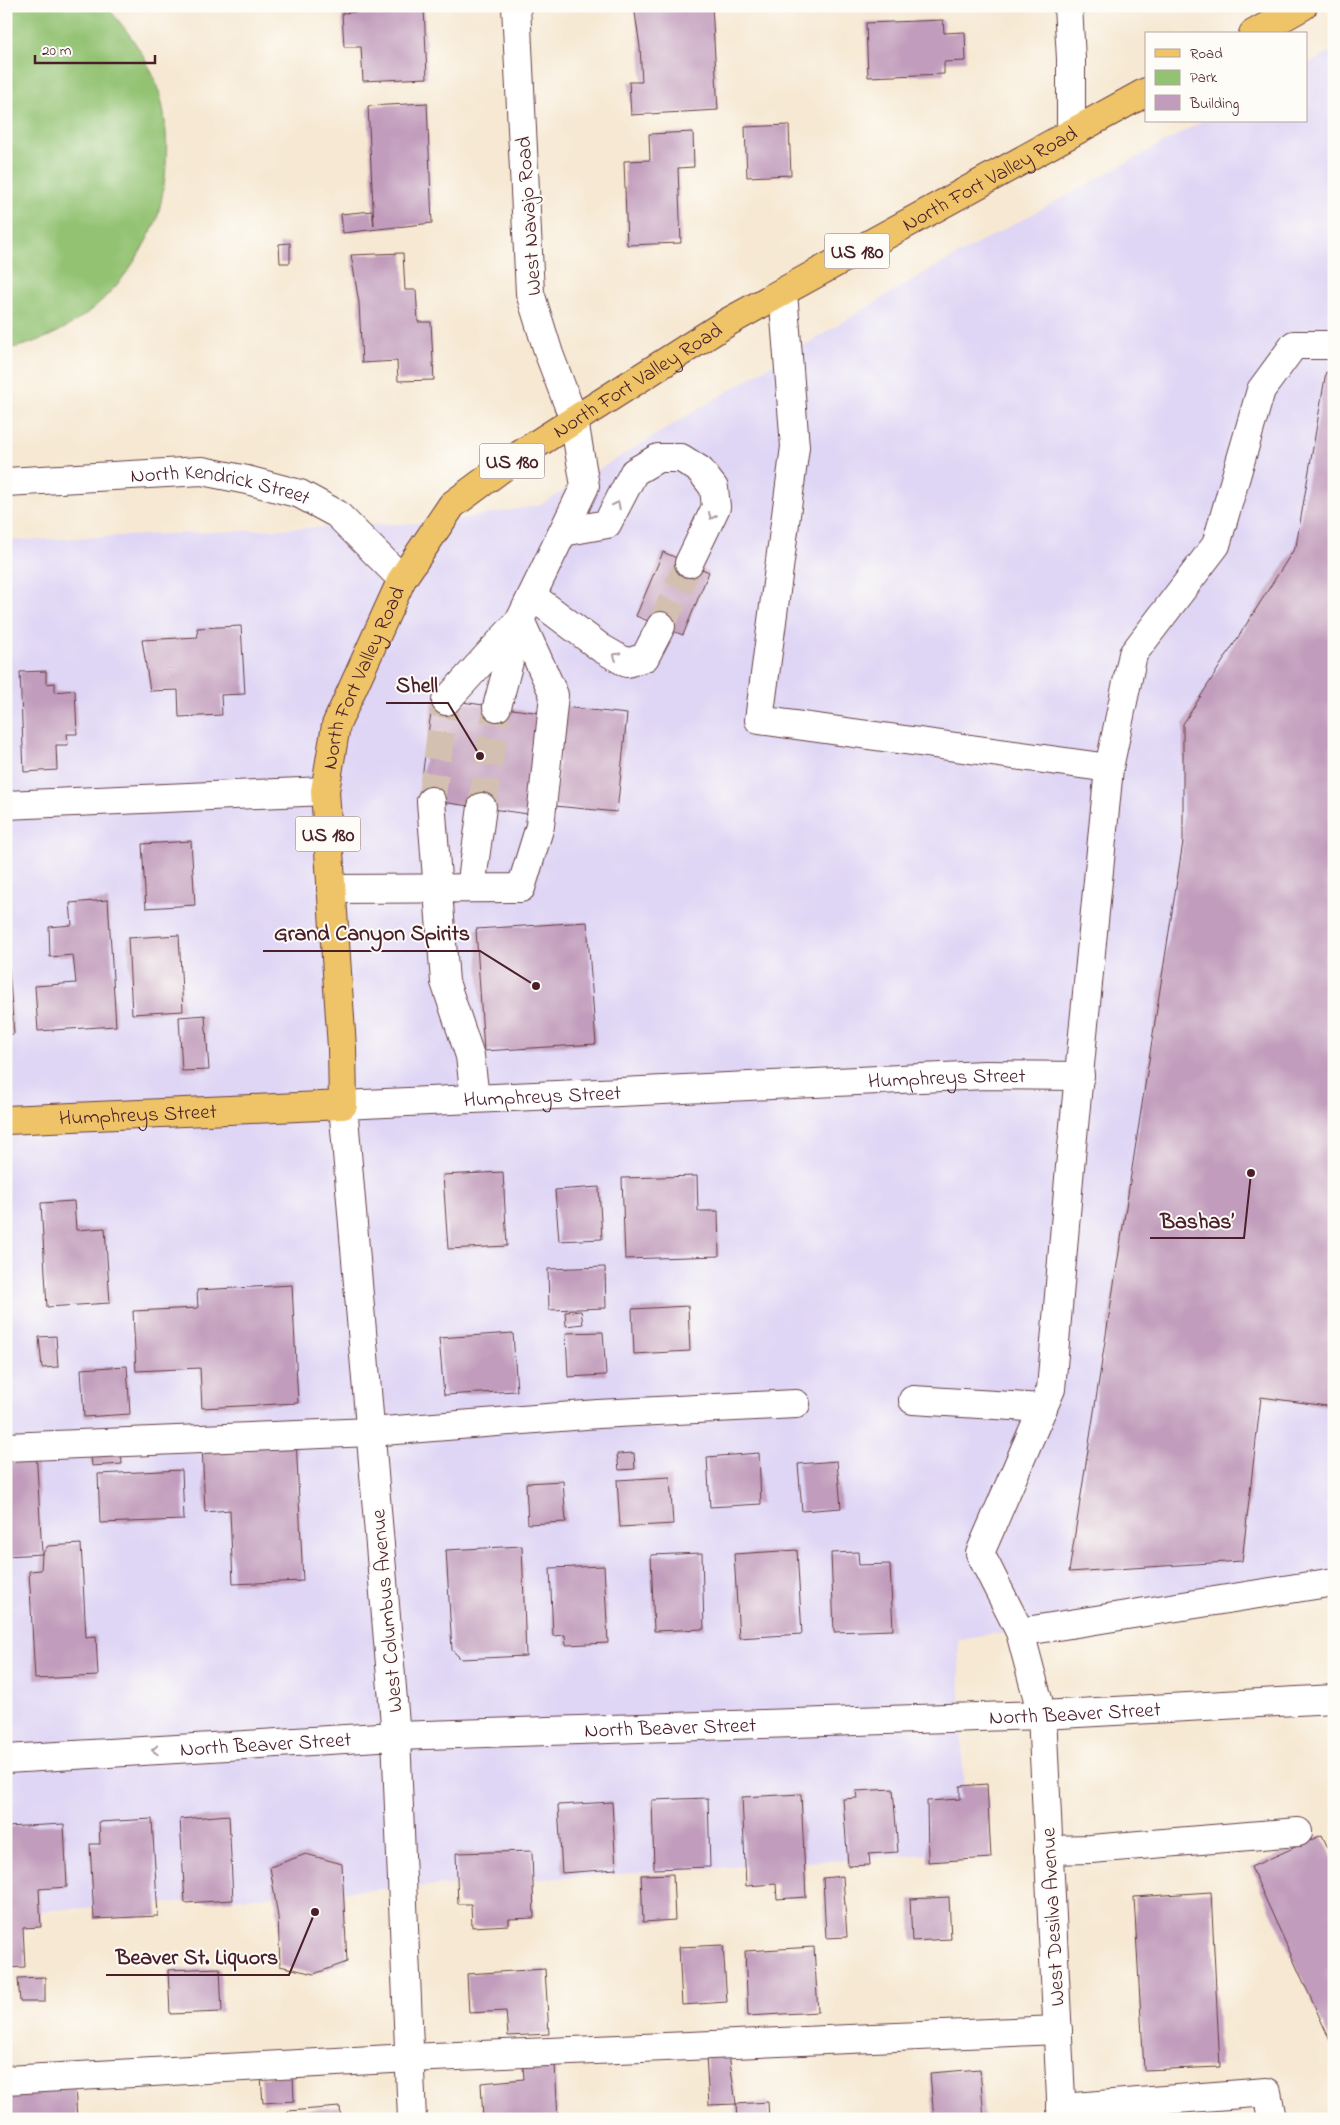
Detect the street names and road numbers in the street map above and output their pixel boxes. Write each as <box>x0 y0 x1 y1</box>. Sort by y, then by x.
street label: North Fort Valley Road <box>897 120 1083 240</box>
street label: West Navajo Road <box>509 135 551 297</box>
road number: US 180 <box>824 234 890 268</box>
street label: North Fort Valley Road <box>548 316 729 447</box>
road number: US 180 <box>480 444 544 478</box>
street label: North Kendrick Street <box>130 458 315 514</box>
street label: North Fort Valley Road <box>316 582 414 772</box>
road number: US 180 <box>296 816 360 852</box>
street label: Humphreys Street <box>867 1062 1026 1097</box>
street label: Humphreys Street <box>463 1079 622 1116</box>
street label: Humphreys Street <box>58 1098 217 1135</box>
street label: West Columbus Avenue <box>364 1507 412 1714</box>
street label: North Beaver Street <box>989 1696 1162 1734</box>
street label: North Beaver Street <box>584 1711 757 1747</box>
street label: North Beaver Street <box>179 1726 352 1766</box>
street label: West Desilva Avenue <box>1034 1826 1074 2007</box>

